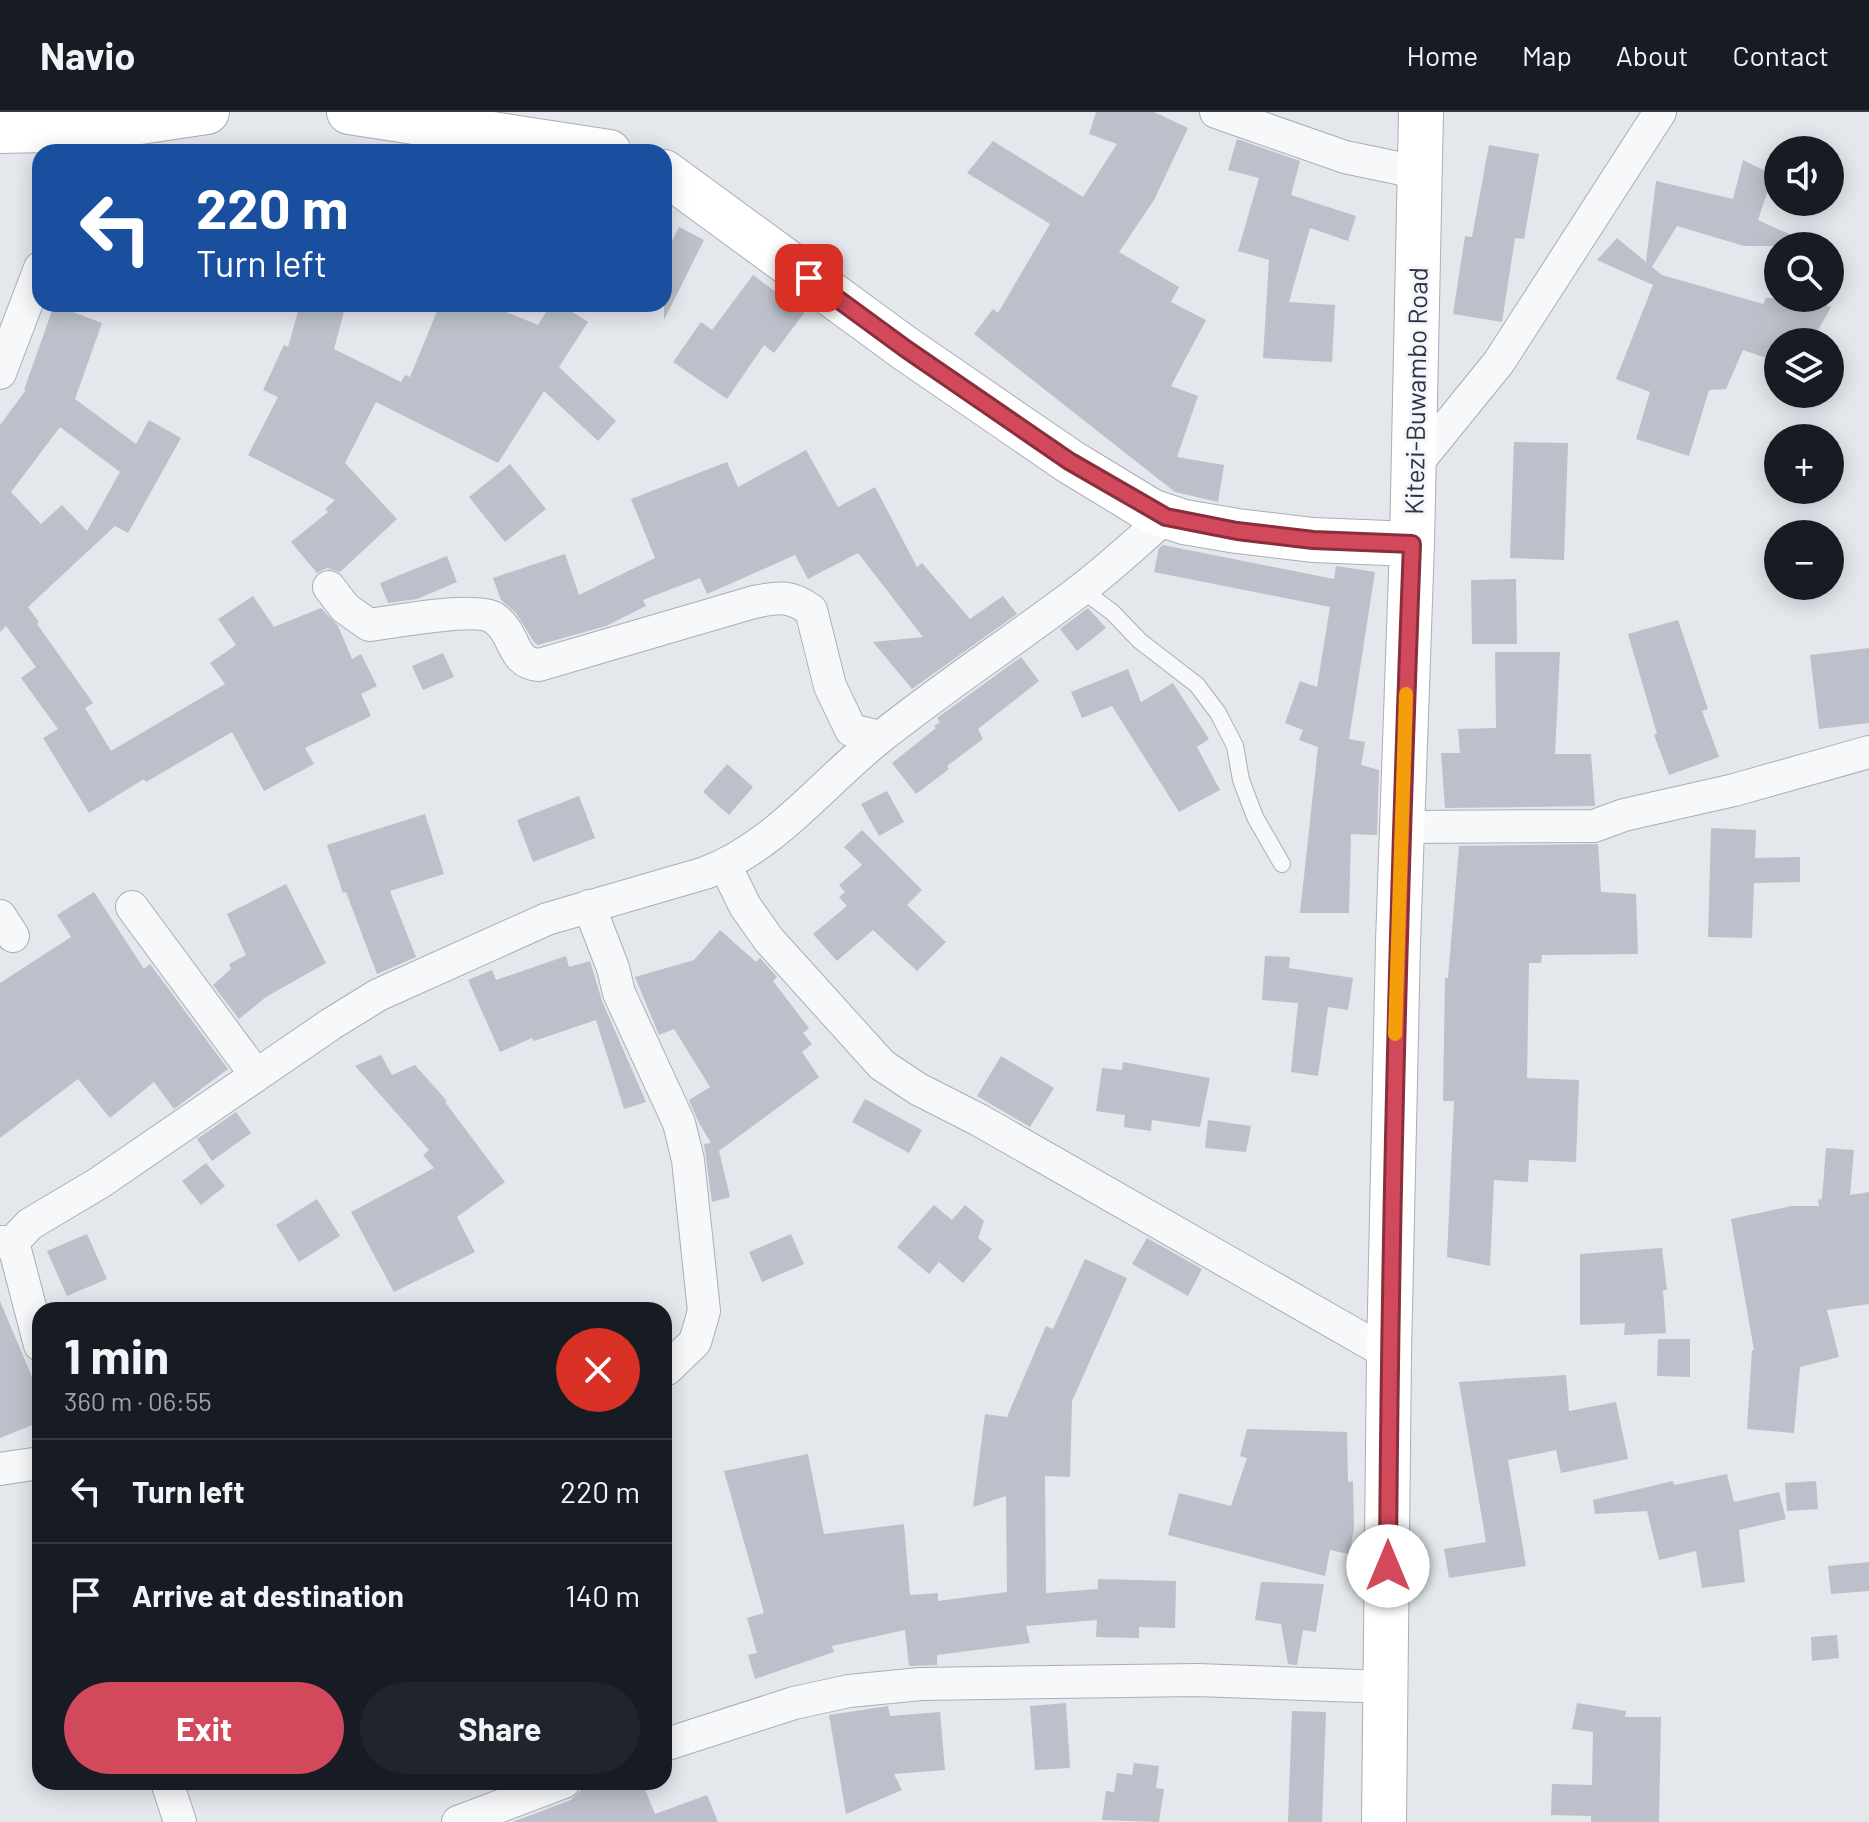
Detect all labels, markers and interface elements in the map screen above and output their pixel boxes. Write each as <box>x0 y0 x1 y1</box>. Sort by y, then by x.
text: Navio <box>40 32 135 78</box>
text: Home <box>1407 38 1478 72</box>
text: Map <box>1522 38 1572 72</box>
text: About <box>1616 38 1688 72</box>
text: Contact <box>1732 38 1829 72</box>
map controls <box>1764 136 1844 600</box>
button: sound <box>1764 136 1844 216</box>
text: 220 m <box>196 173 349 240</box>
icon: left <box>64 176 168 280</box>
button: search <box>1764 232 1844 312</box>
text: Turn left <box>196 241 327 284</box>
pin <box>775 244 843 312</box>
icon: arrive <box>787 256 831 300</box>
street label: Kitezi-Buwambo Road <box>1397 267 1433 515</box>
button: layers <box>1764 328 1844 408</box>
button: + <box>1764 424 1844 504</box>
button: − <box>1764 520 1844 600</box>
text: 1 min <box>64 1326 169 1384</box>
button: close <box>556 1328 640 1412</box>
text: 360 m · 06:55 <box>64 1385 212 1416</box>
icon: left <box>64 1469 108 1513</box>
text: Turn left <box>132 1473 245 1509</box>
text: 220 m <box>560 1473 640 1509</box>
position arrow <box>1346 1524 1430 1608</box>
icon: arrive <box>64 1573 108 1617</box>
text: Arrive at destination <box>132 1577 404 1613</box>
text: 140 m <box>565 1577 640 1613</box>
button: Exit <box>64 1682 344 1774</box>
button: Share <box>360 1682 640 1774</box>

